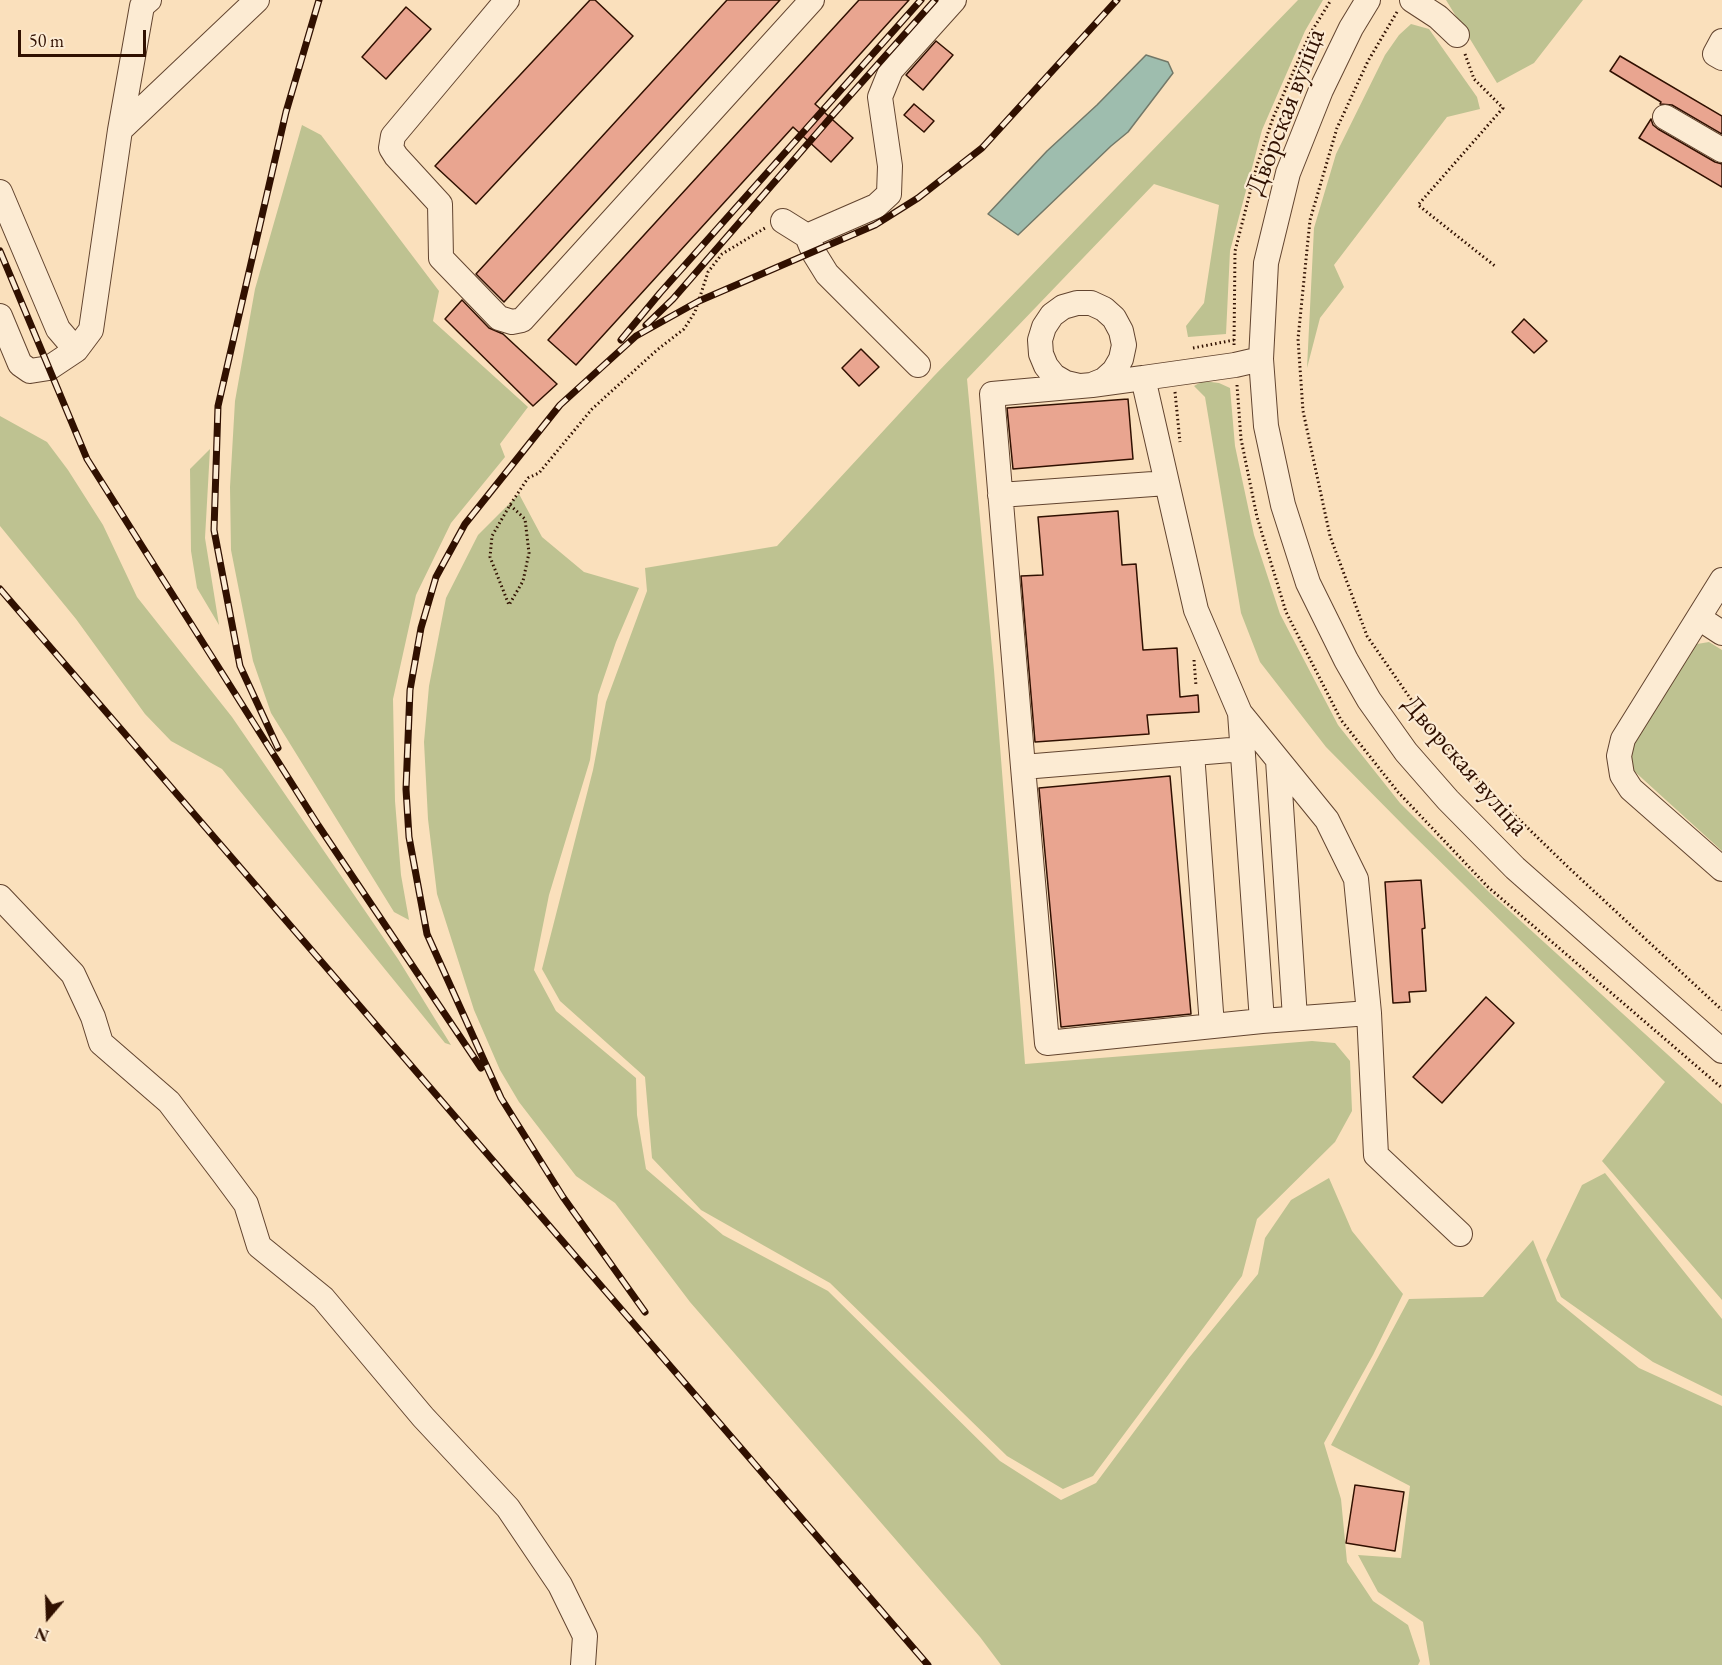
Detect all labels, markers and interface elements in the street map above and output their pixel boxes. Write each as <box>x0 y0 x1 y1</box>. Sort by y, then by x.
scale bar <box>21 18 148 56</box>
street label: Дворская вуліца <box>1239 24 1333 200</box>
text: 50 m <box>29 29 64 52</box>
street label: Дворская вуліца <box>1395 689 1535 843</box>
north arrow <box>18 1587 78 1647</box>
text: N <box>32 1622 52 1647</box>

